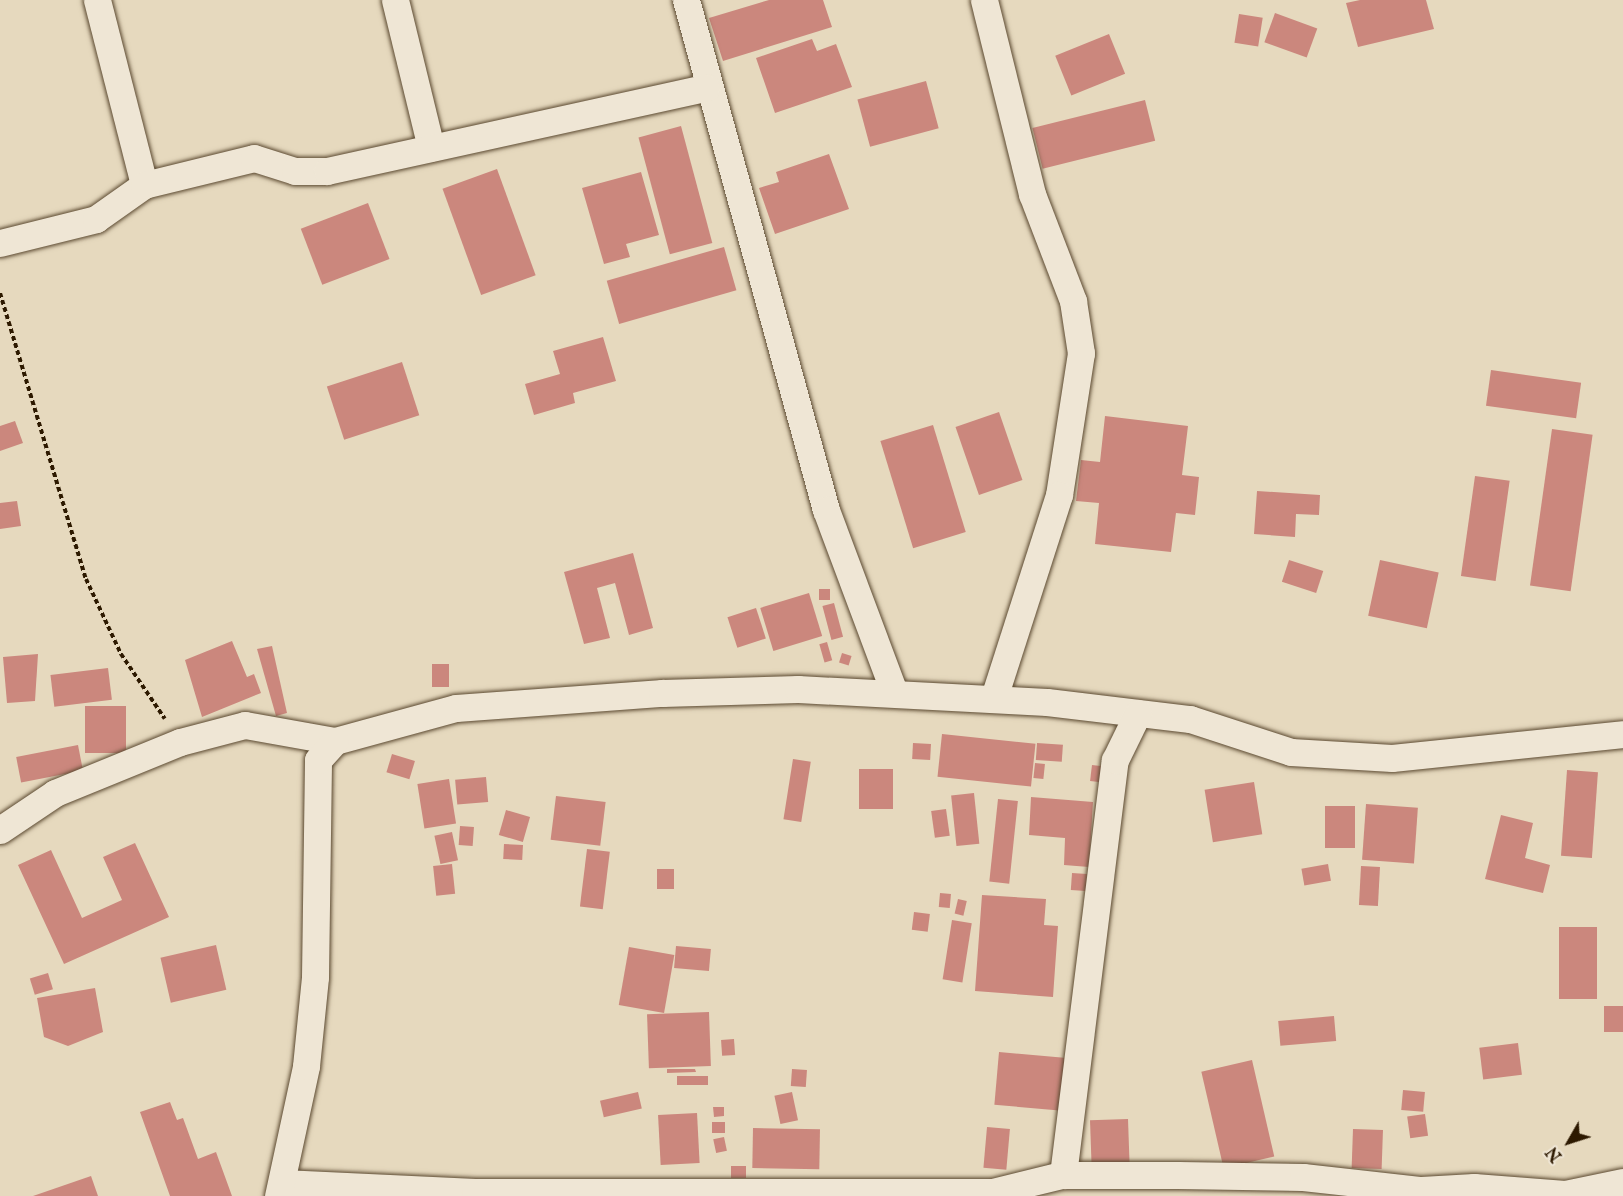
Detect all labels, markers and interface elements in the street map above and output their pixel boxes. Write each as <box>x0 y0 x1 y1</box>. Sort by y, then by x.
north arrow <box>1539 1112 1599 1172</box>
text: N <box>1543 1142 1567 1165</box>

